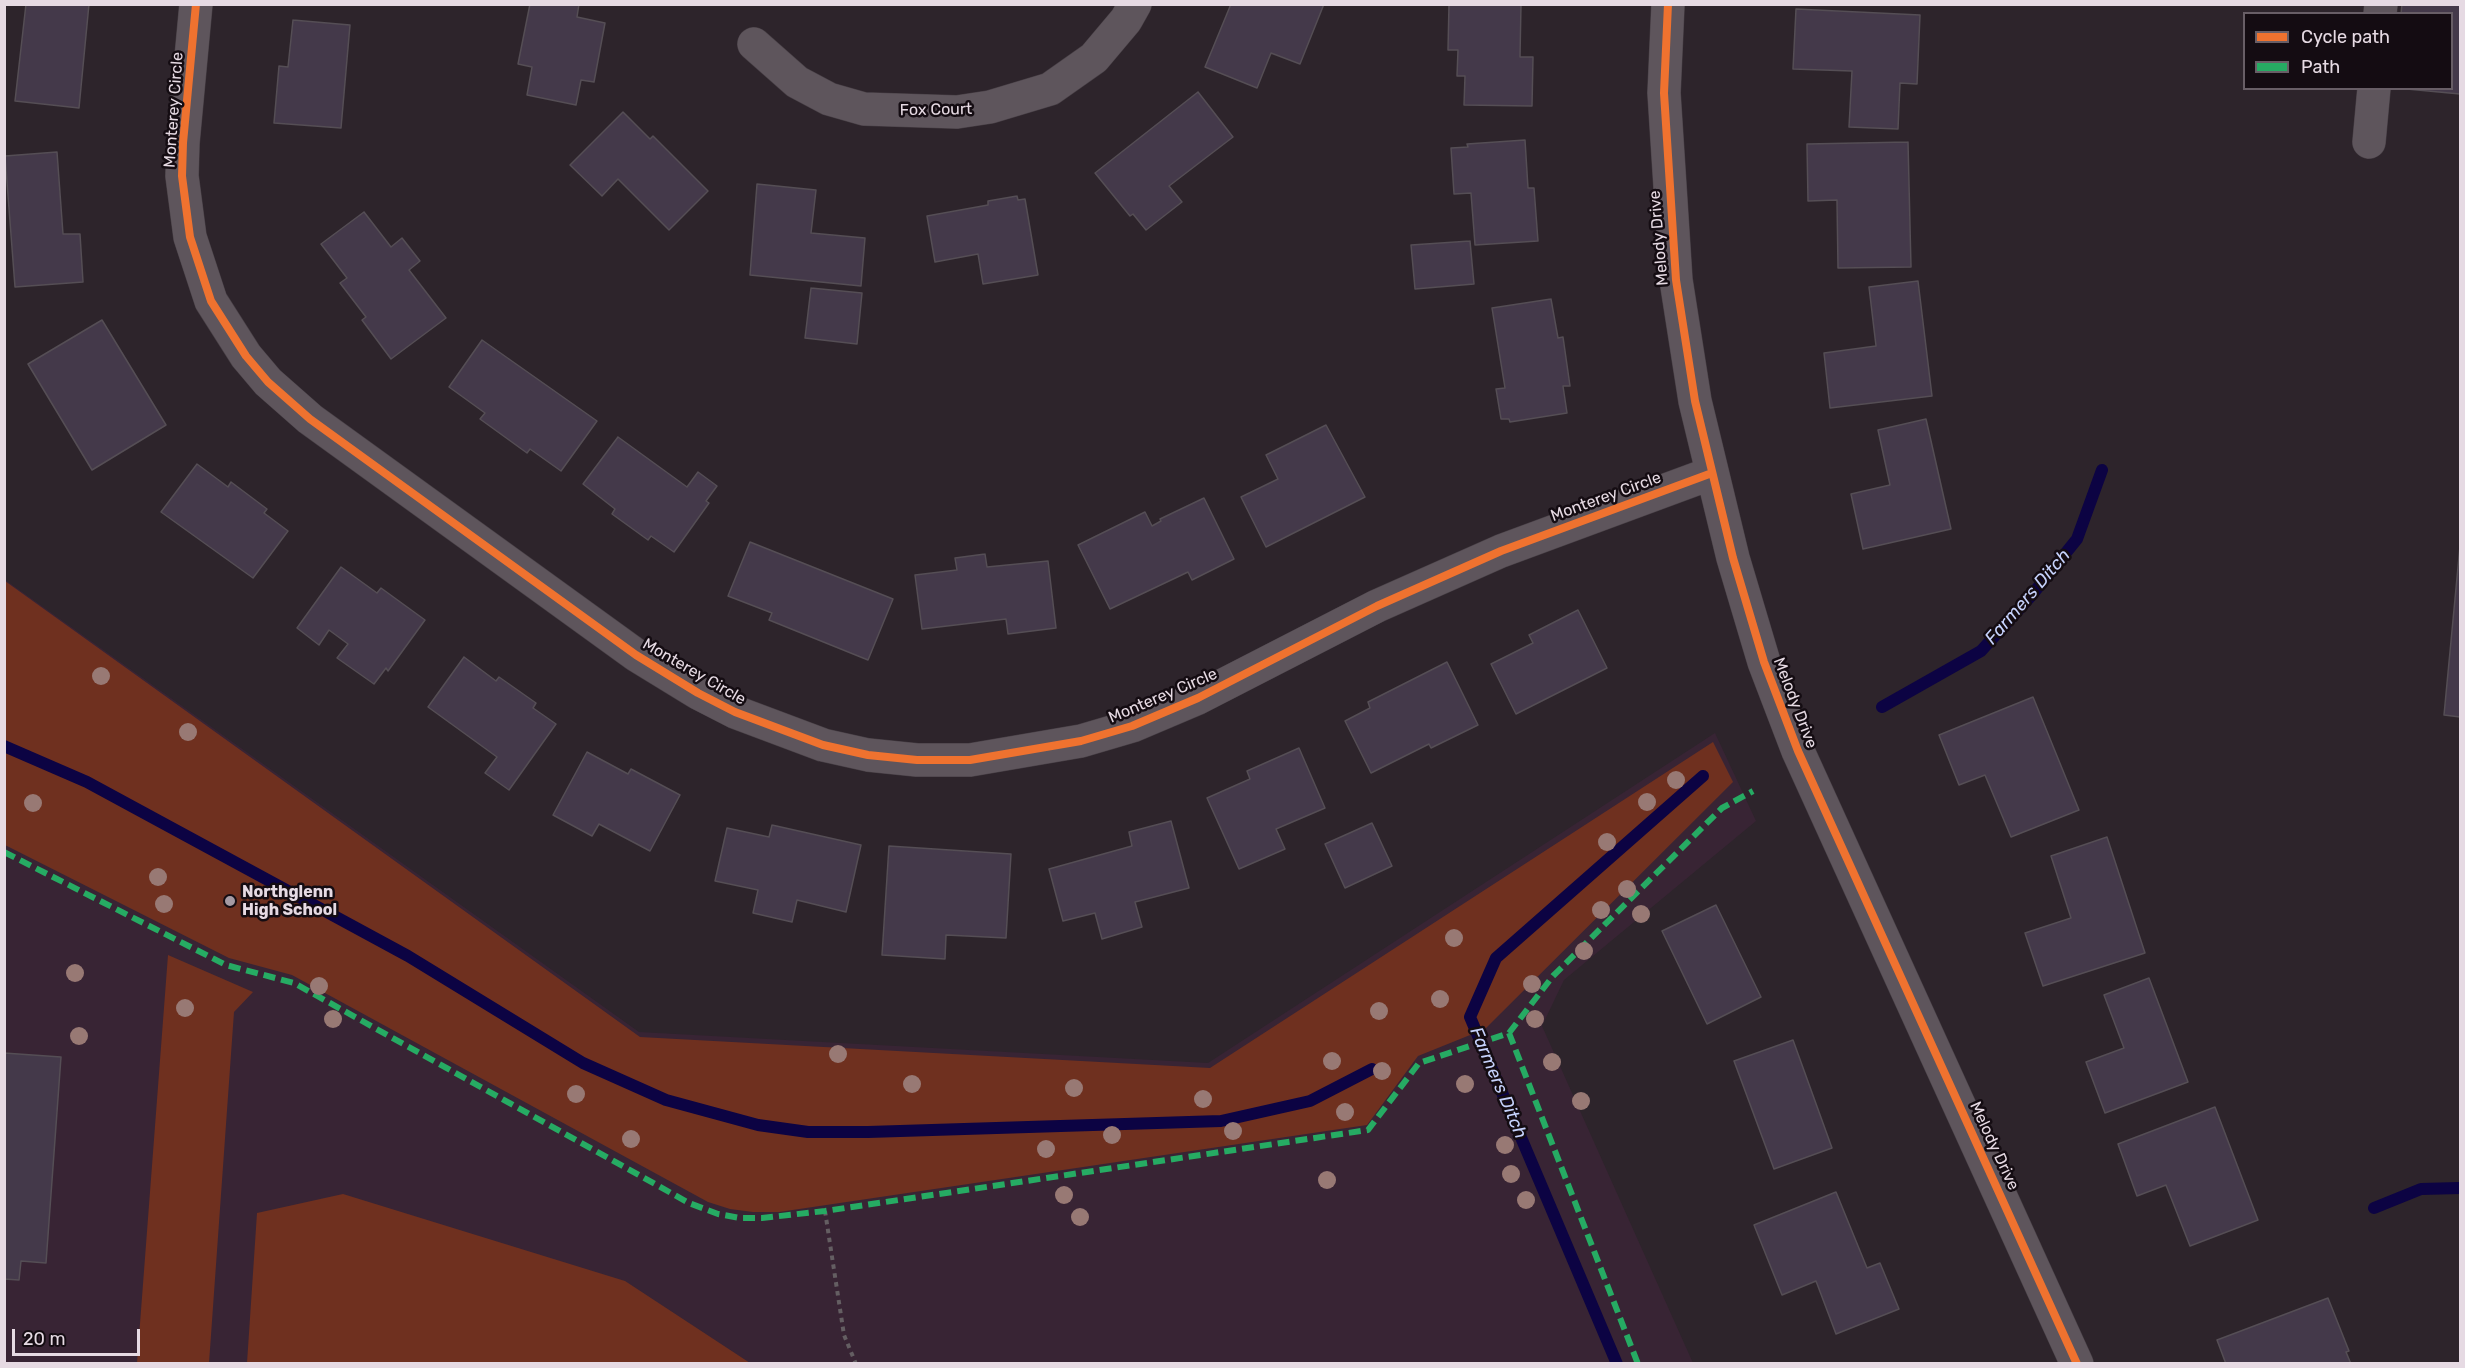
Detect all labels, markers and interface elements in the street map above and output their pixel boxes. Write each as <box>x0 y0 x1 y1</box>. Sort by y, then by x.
legend <box>2243 12 2453 90</box>
text: Cycle path <box>2301 26 2390 48</box>
street label: Monterey Circle <box>160 51 188 169</box>
text: Path <box>2301 56 2340 78</box>
street label: Fox Court <box>900 100 972 120</box>
street label: Melody Drive <box>1645 190 1673 286</box>
street label: Monterey Circle <box>1548 468 1664 526</box>
water label: Farmers Ditch <box>1981 545 2075 649</box>
street label: Monterey Circle <box>639 635 749 709</box>
street label: Melody Drive <box>1769 655 1821 751</box>
street label: Monterey Circle <box>1106 664 1220 728</box>
place label: Northglenn High School <box>242 882 337 920</box>
marker: Northglenn High School <box>223 894 237 908</box>
water label: Farmers Ditch <box>1465 1024 1531 1142</box>
street label: Melody Drive <box>1965 1099 2023 1193</box>
scale bar <box>15 1317 142 1355</box>
text: 20 m <box>23 1328 65 1350</box>

